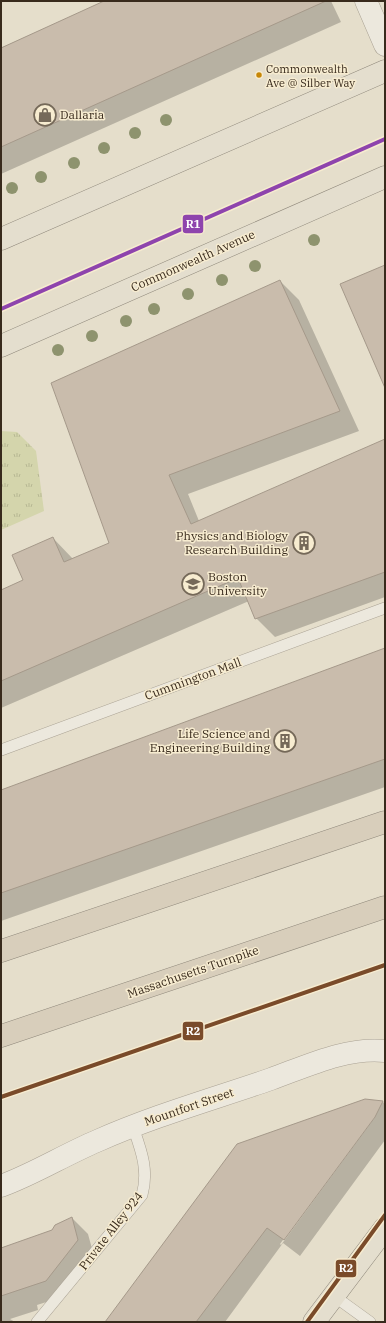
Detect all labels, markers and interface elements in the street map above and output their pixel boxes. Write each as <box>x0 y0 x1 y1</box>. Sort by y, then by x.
place label: Commonwealth Ave @ Silber Way <box>266 62 355 90</box>
marker: Commonwealth Ave @ Silber Way <box>254 70 264 80</box>
shop icon: Dallaria <box>32 102 58 128</box>
place label: Dallaria <box>60 107 105 122</box>
line badge: R1 <box>182 214 204 234</box>
text: R1 <box>186 217 201 231</box>
street label: Commonwealth Avenue <box>128 226 257 295</box>
place label: Physics and Biology Research Building <box>176 528 289 557</box>
building icon: Physics and Biology Research Building <box>291 530 317 556</box>
place label: Boston University <box>208 569 267 598</box>
school or university icon: Boston University <box>180 571 206 597</box>
street label: Cummington Mall <box>142 654 244 703</box>
place label: Life Science and Engineering Building <box>150 726 270 755</box>
building icon: Life Science and Engineering Building <box>272 728 298 754</box>
street label: Massachusetts Turnpike <box>125 942 261 1001</box>
line badge: R2 <box>182 1021 204 1041</box>
text: R2 <box>186 1024 200 1038</box>
street label: Mountfort Street <box>142 1084 235 1129</box>
street label: Private Alley 924 <box>75 1189 146 1273</box>
line badge: R2 <box>335 1259 357 1278</box>
text: R2 <box>339 1261 353 1275</box>

